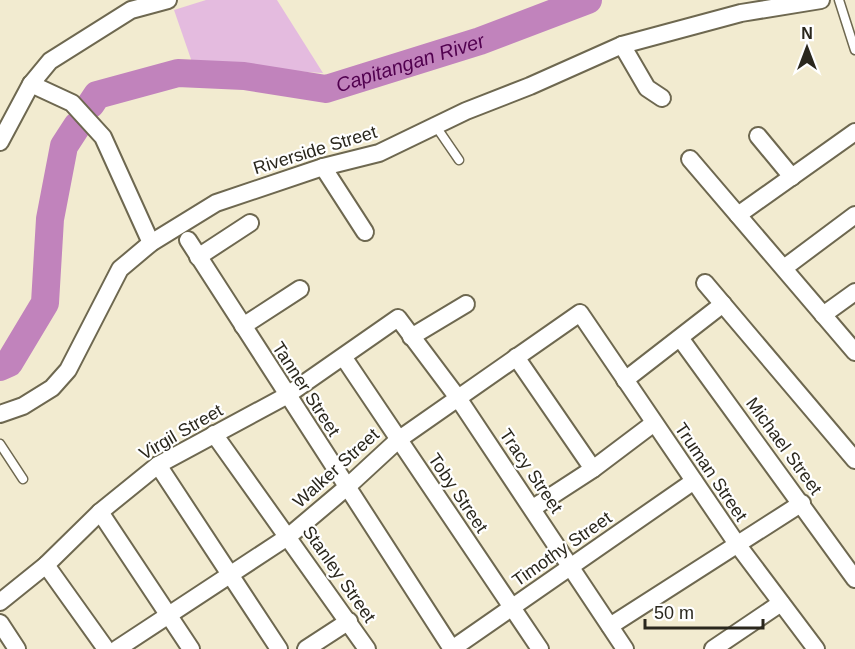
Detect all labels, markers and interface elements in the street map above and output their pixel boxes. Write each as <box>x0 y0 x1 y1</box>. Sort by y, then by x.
north arrow <box>777 18 837 78</box>
text: N <box>801 25 813 42</box>
water label: Capitangan River <box>333 29 489 96</box>
street label: Riverside Street <box>251 122 379 178</box>
street label: Tanner Street <box>268 338 344 440</box>
street label: Michael Street <box>742 394 826 498</box>
street label: Virgil Street <box>136 400 226 464</box>
street label: Truman Street <box>671 419 751 525</box>
street label: Walker Street <box>289 424 383 512</box>
street label: Tracy Street <box>495 425 567 517</box>
street label: Toby Street <box>424 450 492 536</box>
street label: Timothy Street <box>509 507 615 591</box>
street label: Stanley Street <box>298 522 380 626</box>
scale bar <box>645 592 764 630</box>
text: 50 m <box>654 603 694 623</box>

